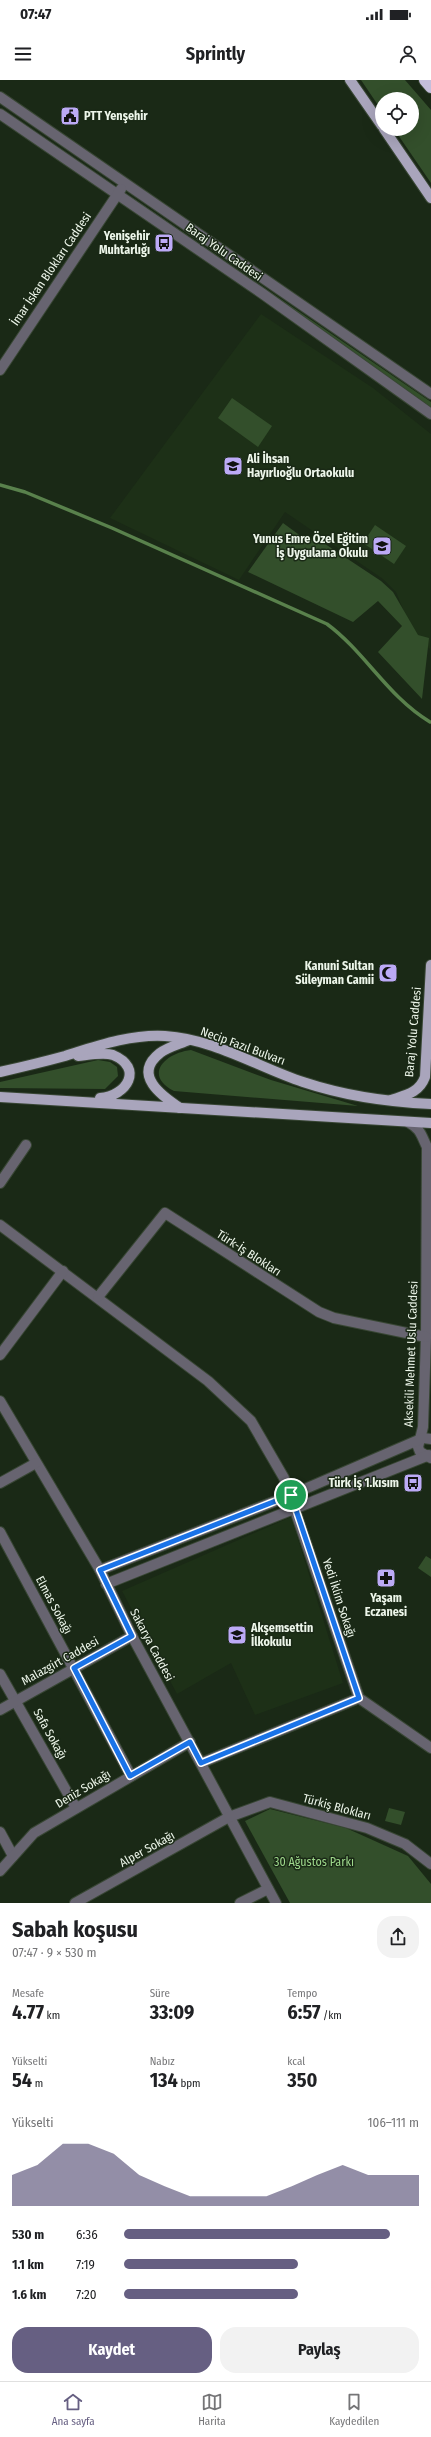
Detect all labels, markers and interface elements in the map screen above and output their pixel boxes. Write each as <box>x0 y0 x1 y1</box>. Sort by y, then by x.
text: 07:47 <box>20 5 51 23</box>
icon: menu <box>12 43 34 65</box>
text: Sprintly <box>186 43 245 65</box>
icon: person <box>397 43 419 65</box>
map controls <box>375 92 419 136</box>
button: locate <box>375 92 419 136</box>
public building icon: PTT Yenşehir <box>59 105 81 127</box>
place label: PTT Yenşehir <box>84 109 148 124</box>
street label: İmar İskan Blokları Caddesi <box>7 209 94 328</box>
street label: Baraj Yolu Caddesi <box>183 220 265 284</box>
place label: Yenişehir Muhtarlığı <box>99 229 151 257</box>
bus stop icon: Yenişehir Muhtarlığı <box>153 232 175 254</box>
place label: Ali İhsan Hayırlıoğlu Ortaokulu <box>246 451 354 480</box>
school or university icon: Ali İhsan Hayırlıoğlu Ortaokulu <box>222 455 244 477</box>
place label: Yunus Emre Özel Eğitim İş Uygulama Okulu <box>252 531 368 561</box>
school or university icon: Yunus Emre Özel Eğitim İş Uygulama Okulu <box>371 535 393 557</box>
place label: Kanuni Sultan Süleyman Camii <box>295 959 374 987</box>
mosque icon: Kanuni Sultan Süleyman Camii <box>377 962 399 984</box>
street label: Baraj Yolu Caddesi <box>402 986 424 1078</box>
street label: Necip Fazıl Bulvarı <box>199 1024 287 1068</box>
street label: Türk-İş Blokları <box>214 1226 284 1279</box>
street label: Aksekili Mehmet Uslu Caddesi <box>401 1281 421 1427</box>
bus stop icon: Türk İş 1.kısım <box>402 1472 424 1494</box>
place label: Türk İş 1.kısım <box>329 1475 399 1491</box>
pin <box>274 1478 308 1512</box>
icon: arrive <box>280 1484 302 1506</box>
street label: Yedi İklim Sokağı <box>320 1556 359 1639</box>
pharmacy icon: Yaşam Eczanesi <box>375 1567 397 1589</box>
street label: Elmas Sokağı <box>33 1574 75 1636</box>
place label: Yaşam Eczanesi <box>365 1591 407 1619</box>
street label: Sakarya Caddesi <box>127 1606 177 1684</box>
place label: Akşemsettin İlkokulu <box>250 1621 313 1649</box>
school or university icon: Akşemsettin İlkokulu <box>226 1624 248 1646</box>
street label: Malazgirt Caddesi <box>19 1634 101 1688</box>
street label: Safa Sokağı <box>30 1706 70 1762</box>
street label: Deniz Sokağı <box>53 1767 113 1811</box>
street label: Türkiş Blokları <box>301 1791 373 1823</box>
street label: Alper Sokağı <box>117 1828 177 1870</box>
park label: 30 Ağustos Parkı <box>274 1855 354 1869</box>
text: Sabah koşusu <box>12 1916 138 1943</box>
button: share <box>377 1916 419 1958</box>
text: 07:47 · 9 × 530 m <box>12 1945 97 1960</box>
text: Mesafe <box>12 1987 44 2000</box>
text: Süre <box>150 1987 170 2000</box>
text: Tempo <box>287 1987 317 2000</box>
text: 4.77 <box>12 2000 44 2024</box>
text: 33:09 <box>150 2000 194 2024</box>
text: 6:57 <box>287 2000 320 2024</box>
text: km <box>44 2009 60 2022</box>
text: /km <box>320 2009 342 2022</box>
text: Yükselti <box>12 2055 47 2068</box>
text: Nabız <box>150 2055 175 2068</box>
text: kcal <box>287 2055 305 2068</box>
text: 54 <box>12 2068 32 2092</box>
text: 134 <box>150 2068 178 2092</box>
text: 350 <box>287 2068 318 2092</box>
text: m <box>32 2077 43 2090</box>
text: bpm <box>178 2077 201 2090</box>
text: Yükselti <box>12 2115 54 2130</box>
text: 106–111 m <box>368 2115 419 2130</box>
text: 530 m <box>12 2227 44 2242</box>
text: 6:36 <box>76 2227 98 2242</box>
text: 1.1 km <box>12 2257 44 2272</box>
text: 7:19 <box>76 2257 95 2272</box>
text: 1.6 km <box>12 2287 46 2302</box>
text: 7:20 <box>76 2287 97 2302</box>
button: Kaydet <box>12 2327 212 2373</box>
button: Paylaş <box>220 2327 419 2373</box>
tab: Ana sayfa <box>52 2391 95 2428</box>
tab: Harita <box>198 2391 226 2428</box>
tab: Kaydedilen <box>329 2391 379 2428</box>

